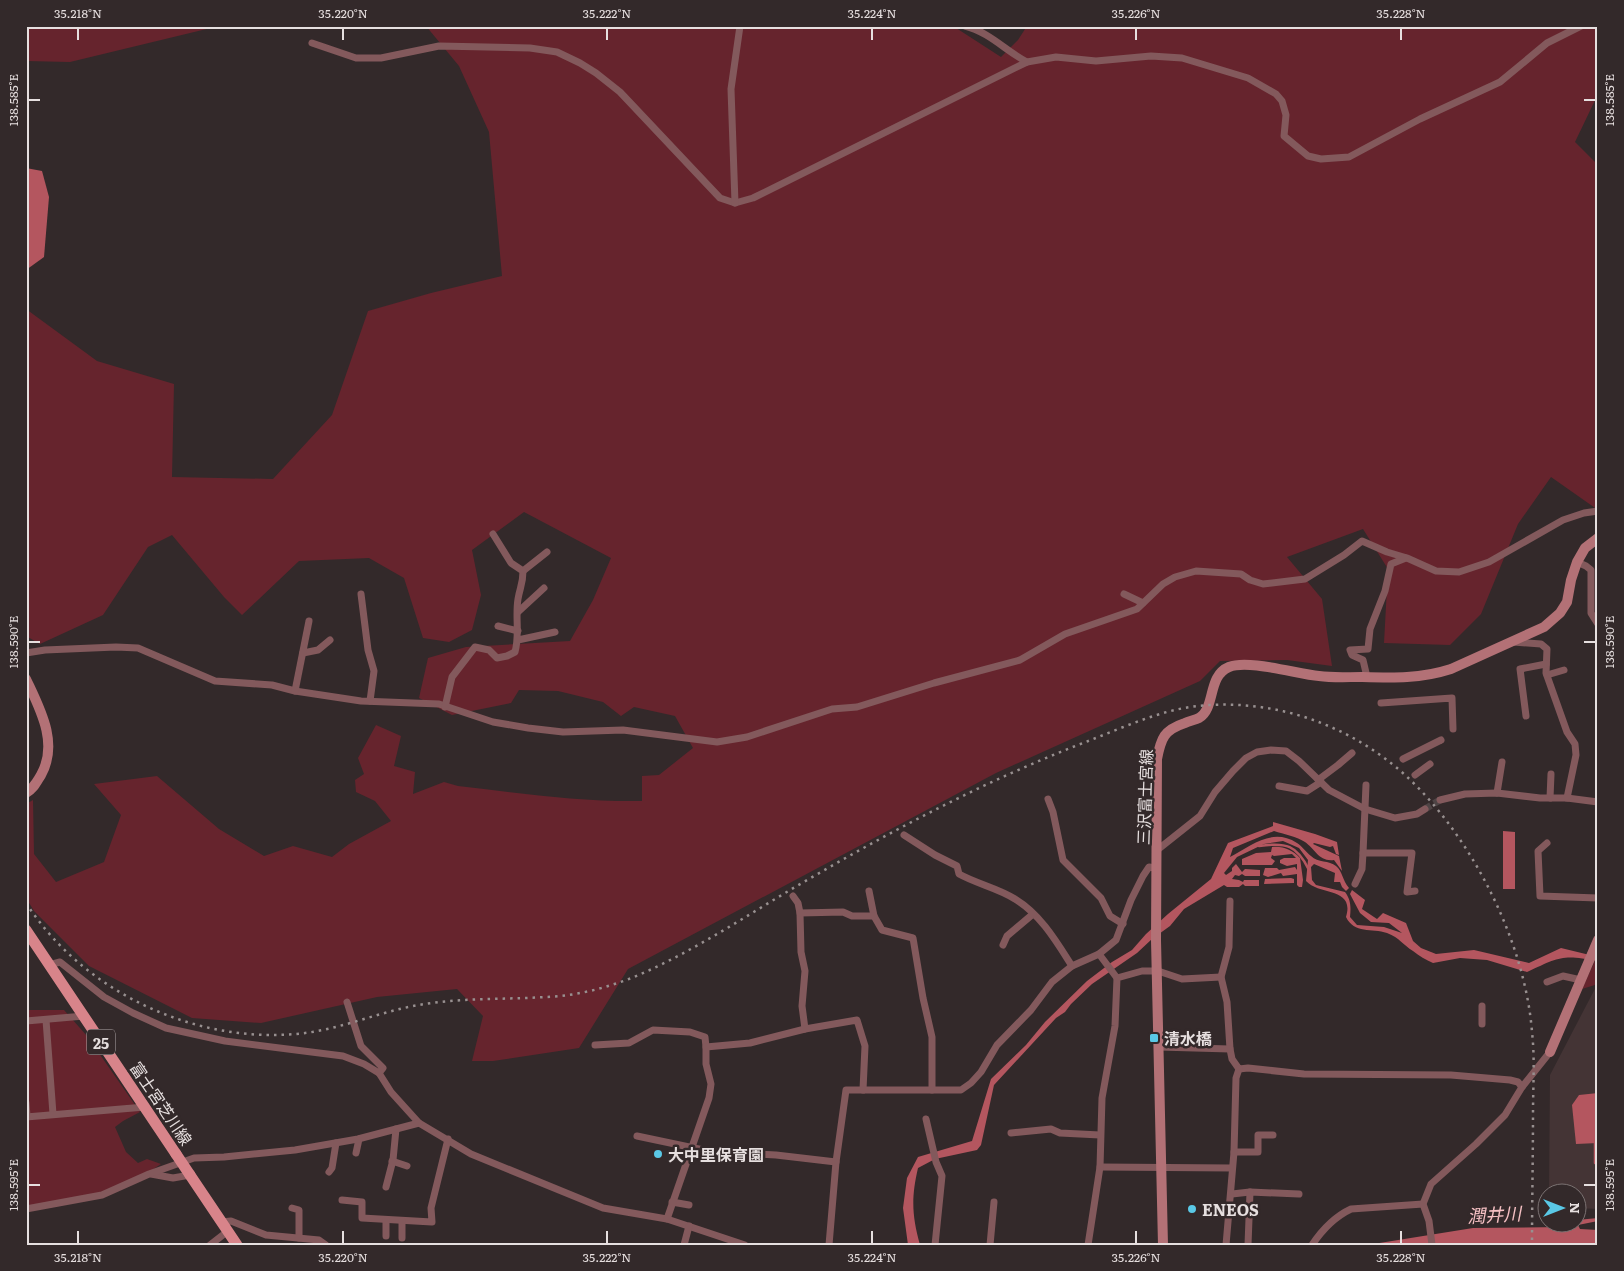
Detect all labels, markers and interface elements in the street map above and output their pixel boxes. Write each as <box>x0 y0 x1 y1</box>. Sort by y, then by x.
text: 35.218°N <box>54 4 102 22</box>
text: 35.220°N <box>318 4 368 22</box>
text: 35.222°N <box>583 4 631 22</box>
text: 35.224°N <box>847 4 897 22</box>
text: 35.226°N <box>1111 4 1161 22</box>
text: 35.228°N <box>1376 4 1426 22</box>
text: 138.585°E <box>4 73 22 126</box>
text: 138.585°E <box>1600 73 1618 126</box>
text: 138.590°E <box>4 615 22 668</box>
text: 138.590°E <box>1600 615 1618 668</box>
street label: 三沢富士宮線 <box>1130 749 1158 845</box>
place label: 清水橋 <box>1164 1026 1212 1050</box>
road number: 25 <box>87 1030 115 1054</box>
marker: 清水橋 <box>1148 1032 1160 1044</box>
street label: 富士宮芝川線 <box>125 1056 199 1150</box>
place label: 大中里保育園 <box>668 1142 764 1166</box>
marker: 大中里保育園 <box>652 1148 664 1160</box>
text: 138.595°E <box>4 1159 22 1211</box>
text: 138.595°E <box>1600 1159 1618 1211</box>
north arrow <box>1536 1184 1586 1234</box>
place label: ENEOS <box>1202 1197 1259 1221</box>
water label: 潤井川 <box>1466 1199 1524 1229</box>
text: N <box>1566 1202 1586 1214</box>
marker: ENEOS <box>1186 1203 1198 1215</box>
text: 35.218°N <box>54 1248 102 1266</box>
text: 35.220°N <box>318 1248 368 1266</box>
text: 35.222°N <box>583 1248 631 1266</box>
text: 35.224°N <box>847 1248 897 1266</box>
text: 35.226°N <box>1111 1248 1161 1266</box>
text: 35.228°N <box>1376 1248 1426 1266</box>

